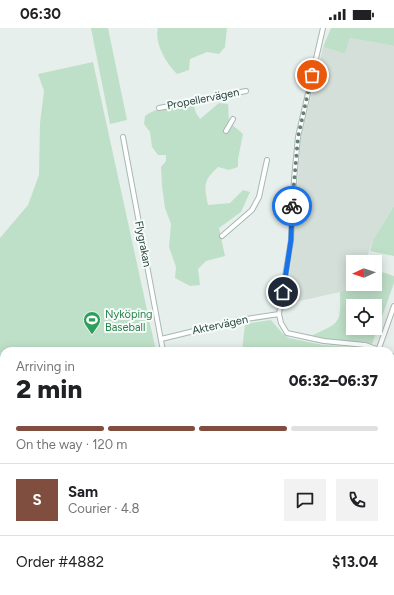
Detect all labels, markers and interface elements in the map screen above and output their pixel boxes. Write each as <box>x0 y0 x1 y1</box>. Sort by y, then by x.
text: 06:30 <box>20 5 61 23</box>
pin <box>295 58 329 92</box>
icon: bag <box>301 64 323 86</box>
street label: Propellervägen <box>166 86 240 112</box>
courier <box>272 186 312 226</box>
icon: bike <box>281 195 303 217</box>
street label: Flygrakan <box>132 220 154 268</box>
north arrow <box>346 255 382 291</box>
map controls <box>346 255 382 335</box>
pin <box>266 275 300 309</box>
icon: home <box>272 281 294 303</box>
button: locate <box>346 299 382 335</box>
place label: Nyköping Baseball <box>105 308 153 334</box>
sports icon: Nyköping Baseball <box>82 310 102 335</box>
street label: Aktervägen <box>191 313 249 337</box>
text: Arriving in <box>16 359 75 374</box>
text: 06:32–06:37 <box>289 372 378 390</box>
text: 2 min <box>16 373 82 405</box>
text: On the way · 120 m <box>16 437 127 452</box>
button: chat <box>284 479 326 521</box>
button: phone <box>336 479 378 521</box>
text: Sam <box>68 483 98 501</box>
text: S <box>32 491 42 509</box>
text: Courier · 4.8 <box>68 501 140 516</box>
text: Order #4882 <box>16 553 104 571</box>
text: $13.04 <box>332 553 378 571</box>

